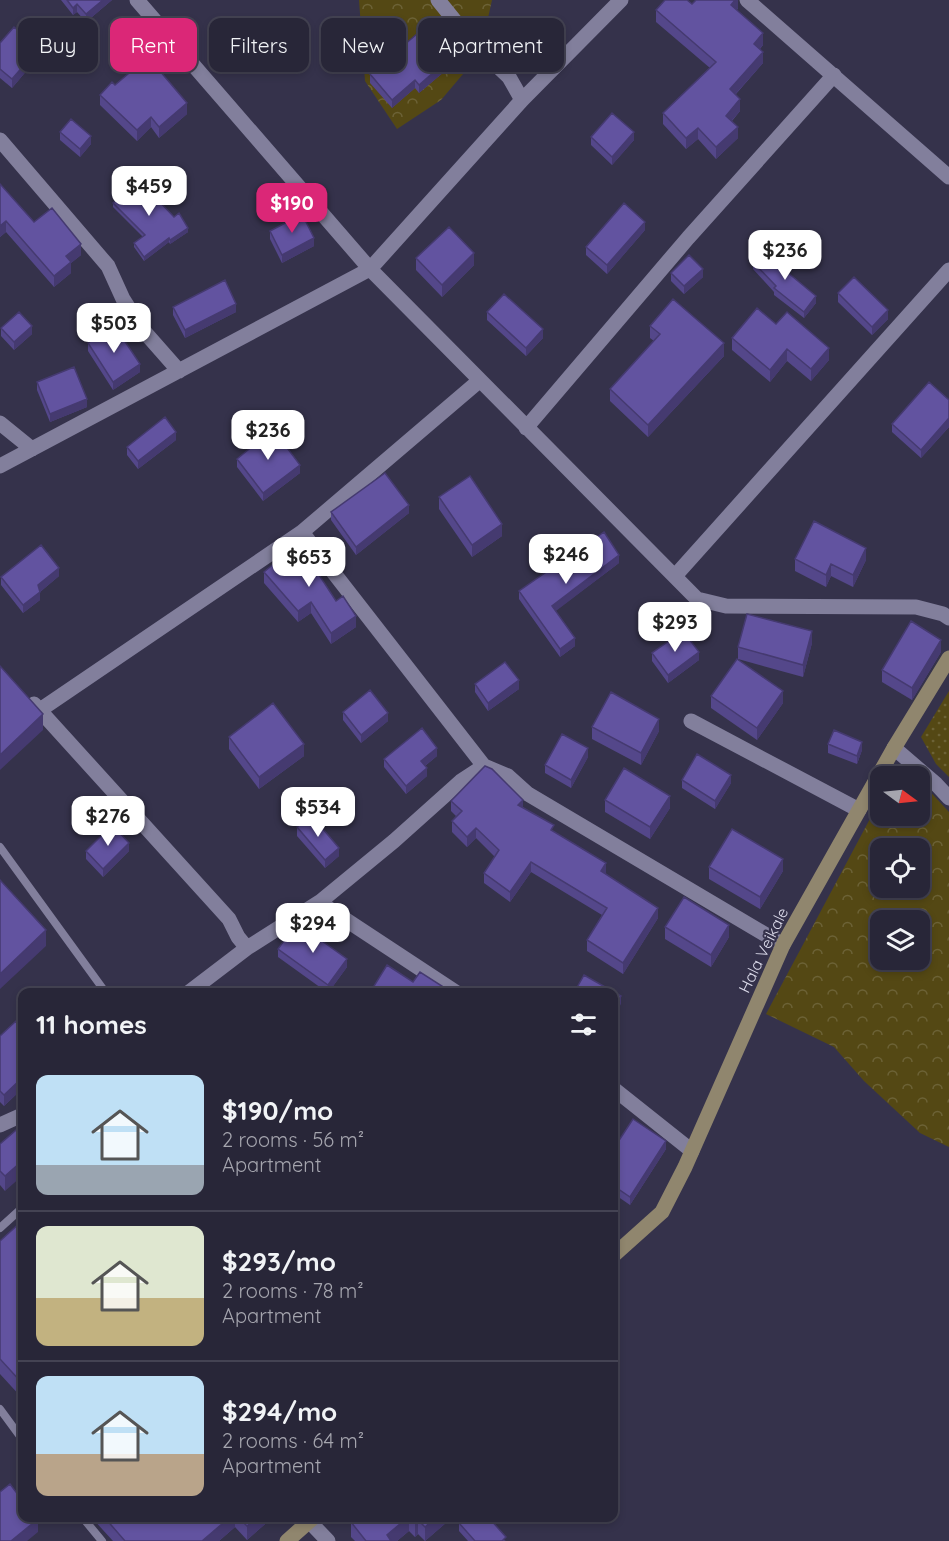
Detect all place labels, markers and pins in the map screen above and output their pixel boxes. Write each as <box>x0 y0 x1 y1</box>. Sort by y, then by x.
pin: $459 <box>113 166 185 217</box>
pin: $190 <box>256 183 328 234</box>
pin: $236 <box>749 230 821 281</box>
pin: $503 <box>78 303 150 354</box>
pin: $236 <box>232 410 304 461</box>
pin: $246 <box>530 534 602 585</box>
pin: $653 <box>273 537 345 588</box>
pin: $293 <box>639 602 711 653</box>
pin: $534 <box>282 787 354 838</box>
pin: $276 <box>72 796 144 847</box>
pin: $294 <box>277 903 349 954</box>

